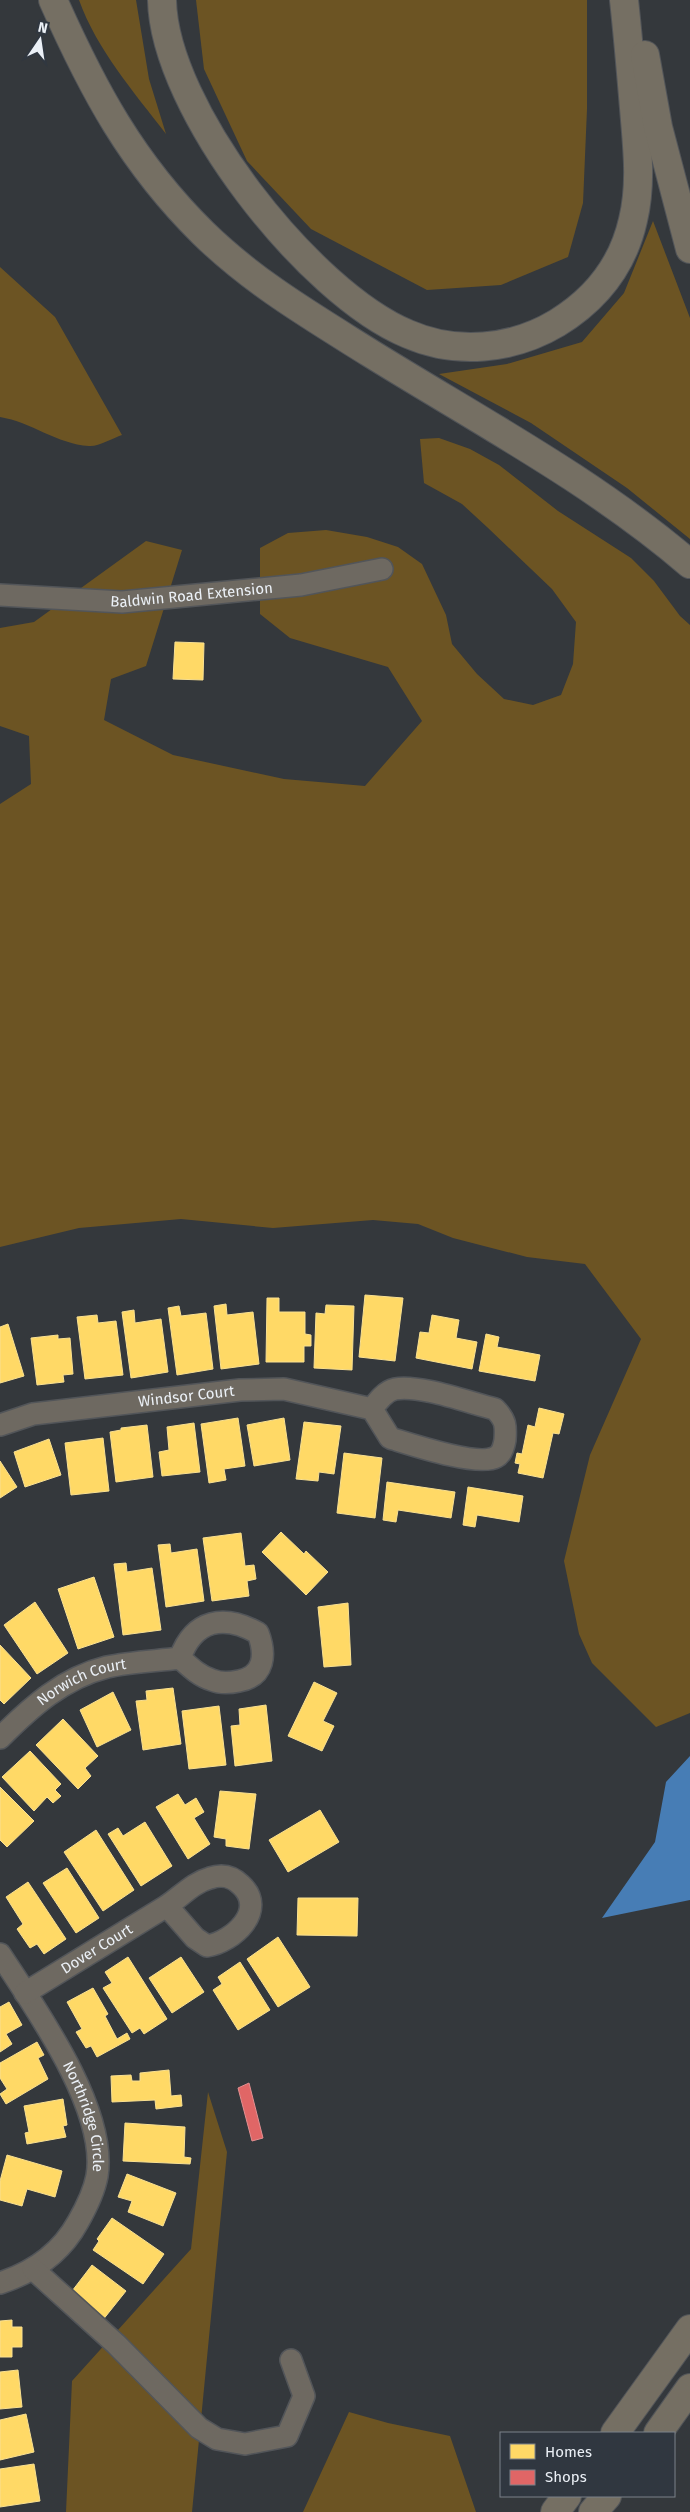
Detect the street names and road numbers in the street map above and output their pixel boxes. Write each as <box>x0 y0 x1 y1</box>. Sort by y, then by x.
street label: Baldwin Road Extension <box>110 579 274 611</box>
street label: Windsor Court <box>137 1382 236 1411</box>
street label: Norwich Court <box>33 1655 128 1710</box>
street label: Dover Court <box>58 1920 136 1978</box>
street label: Northridge Circle <box>59 2058 107 2173</box>

